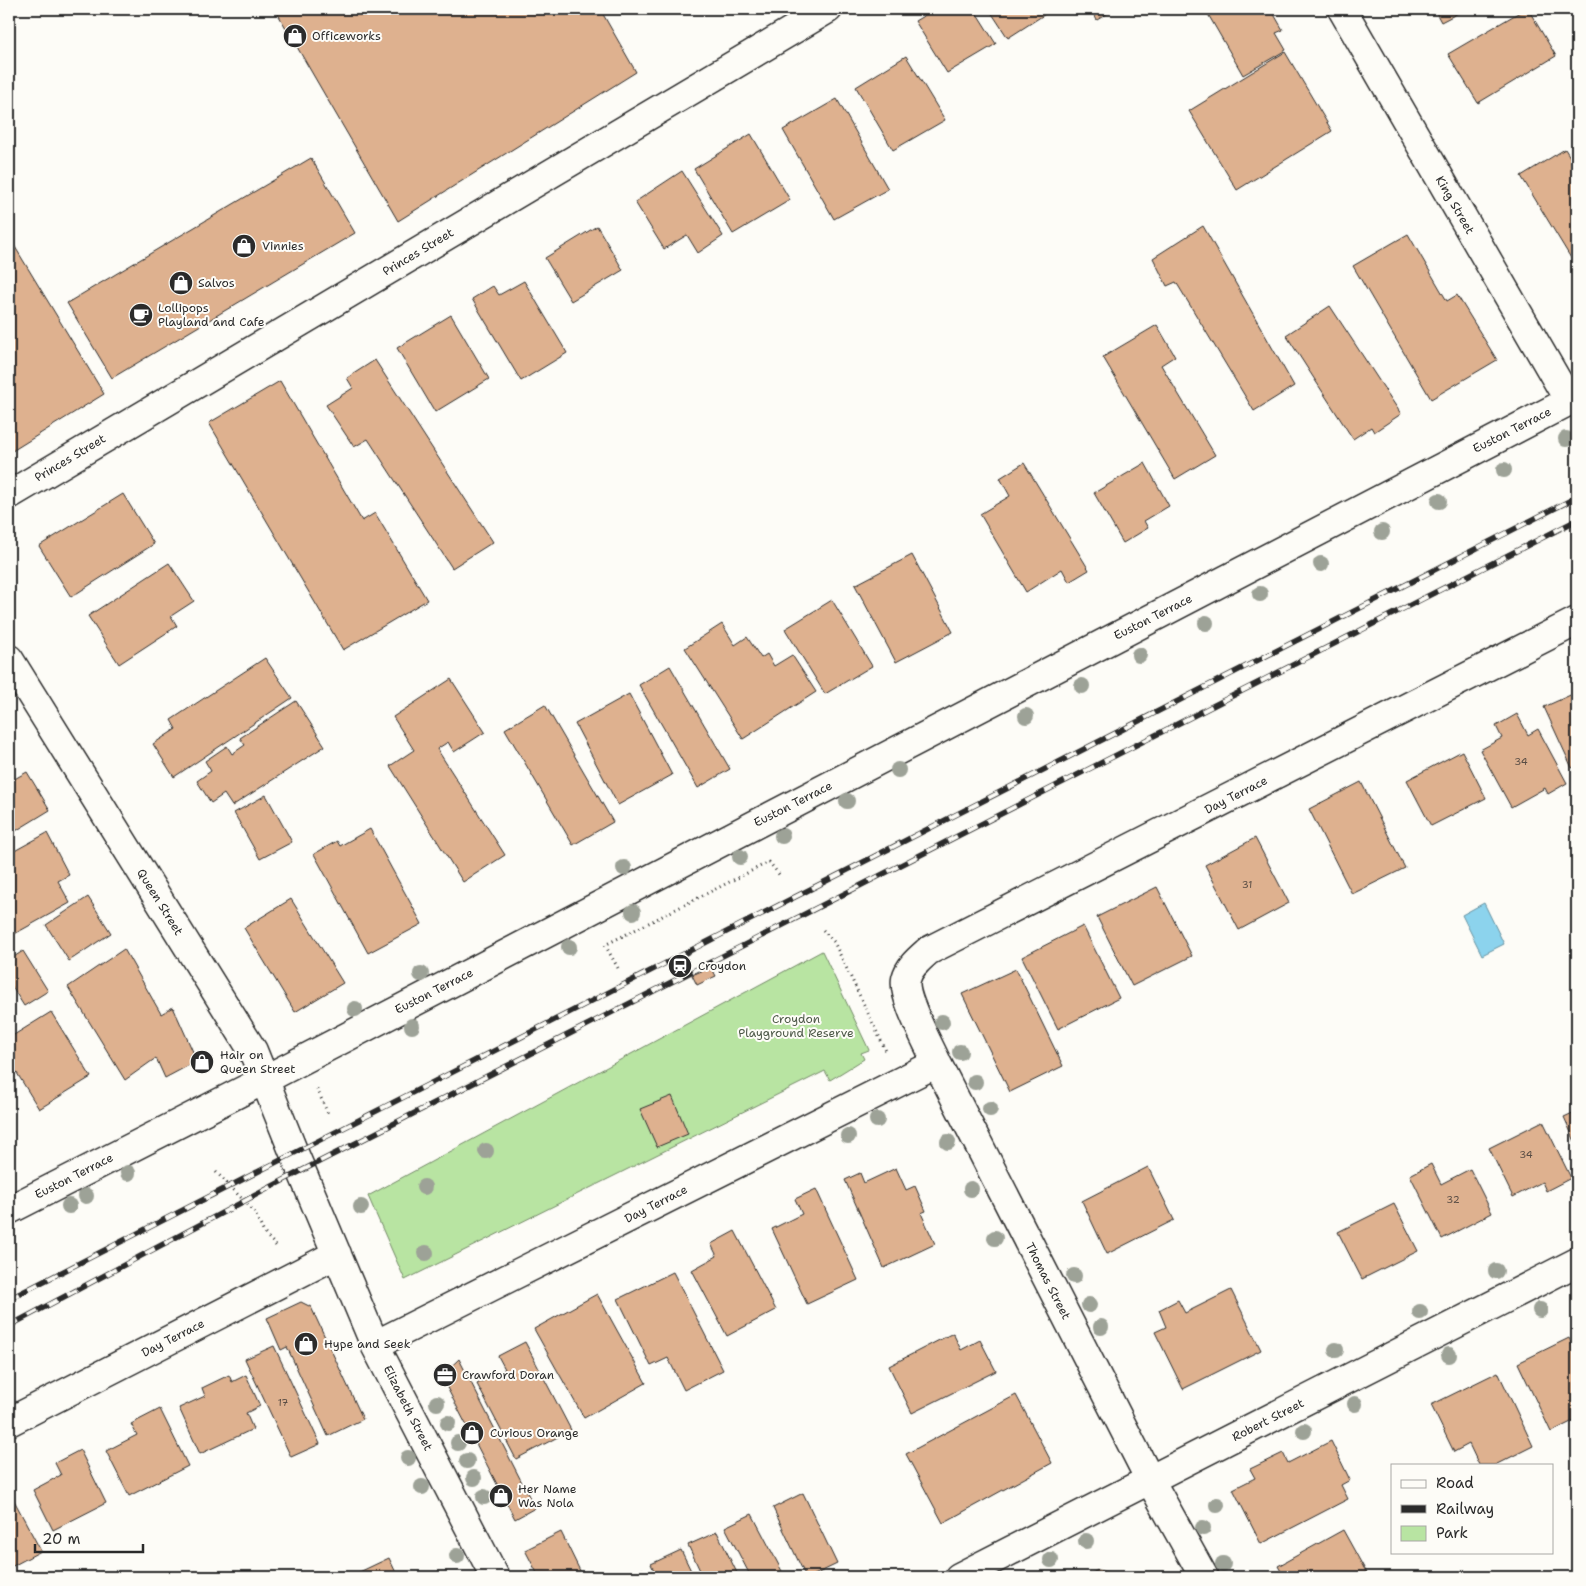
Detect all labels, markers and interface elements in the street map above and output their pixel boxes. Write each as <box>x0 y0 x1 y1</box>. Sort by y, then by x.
shop icon: Officeworks <box>282 23 308 49</box>
place label: Officeworks <box>312 28 381 44</box>
street label: King Street <box>1432 173 1478 237</box>
street label: Princes Street <box>379 224 457 280</box>
shop icon: Vinnies <box>231 233 257 259</box>
place label: Vinnies <box>262 238 304 254</box>
shop icon: Salvos <box>168 270 194 296</box>
place label: Salvos <box>198 275 235 291</box>
place label: Lollipops Playland and Cafe <box>158 300 265 330</box>
cafe icon: Lollipops Playland and Cafe <box>128 302 154 328</box>
street label: Euston Terrace <box>1470 403 1554 457</box>
street label: Princes Street <box>31 430 109 486</box>
street label: Euston Terrace <box>1111 590 1195 644</box>
house number: 34 <box>1514 755 1528 768</box>
street label: Day Terrace <box>1202 772 1270 818</box>
street label: Euston Terrace <box>751 777 835 831</box>
street label: Queen Street <box>133 866 187 938</box>
house number: 31 <box>1242 878 1252 891</box>
station icon: Croydon <box>667 953 693 979</box>
place label: Croydon <box>698 958 746 974</box>
street label: Euston Terrace <box>392 964 476 1018</box>
park label: Croydon Playground Reserve <box>738 1011 854 1041</box>
place label: Hair on Queen Street <box>220 1047 296 1077</box>
shop icon: Hair on Queen Street <box>189 1049 215 1075</box>
house number: 34 <box>1519 1148 1533 1161</box>
street label: Euston Terrace <box>32 1149 116 1203</box>
street label: Day Terrace <box>622 1181 690 1227</box>
house number: 32 <box>1446 1193 1460 1206</box>
street label: Thomas Street <box>1022 1240 1074 1322</box>
street label: Day Terrace <box>139 1315 207 1361</box>
shop icon: Hype and Seek <box>293 1331 319 1357</box>
place label: Hype and Seek <box>324 1336 411 1352</box>
office icon: Crawford Doran <box>432 1362 458 1388</box>
street label: Elizabeth Street <box>380 1363 436 1453</box>
place label: Crawford Doran <box>462 1367 554 1383</box>
street label: Robert Street <box>1229 1395 1307 1445</box>
house number: 17 <box>278 1396 288 1409</box>
shop icon: Curious Orange <box>459 1420 485 1446</box>
place label: Curious Orange <box>490 1425 579 1441</box>
legend <box>1391 1464 1554 1554</box>
text: Road <box>1436 1473 1474 1493</box>
place label: Her Name Was Nola <box>518 1481 577 1511</box>
shop icon: Her Name Was Nola <box>488 1483 514 1509</box>
text: Railway <box>1436 1499 1494 1519</box>
scale bar <box>35 1521 142 1553</box>
text: Park <box>1436 1523 1468 1543</box>
text: 20 m <box>42 1529 81 1549</box>

